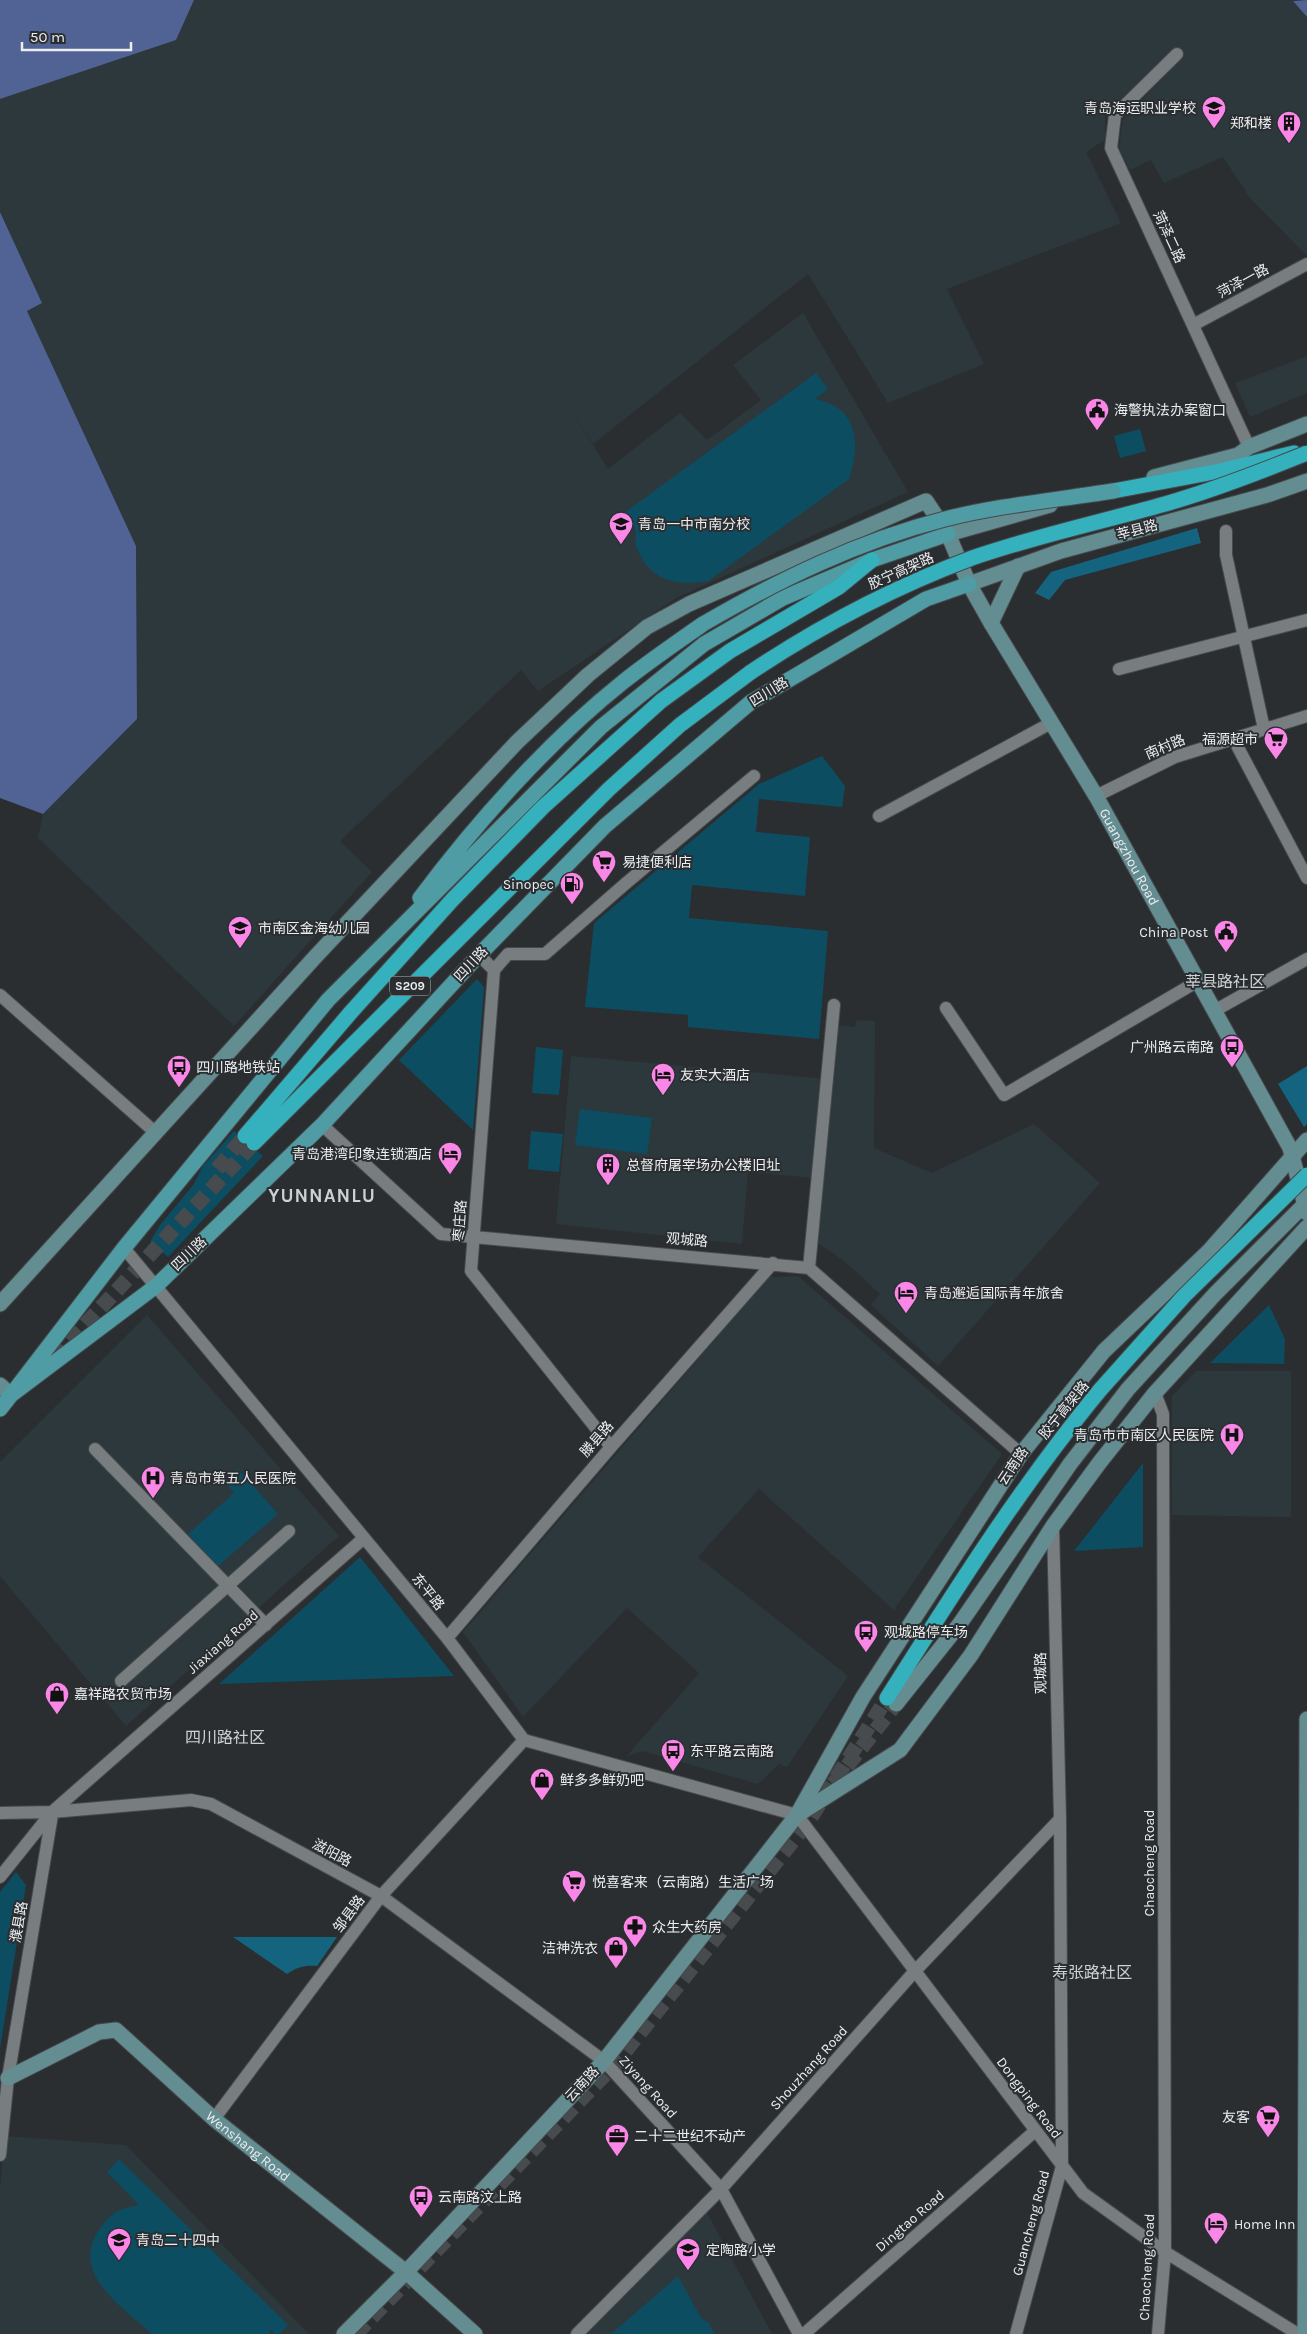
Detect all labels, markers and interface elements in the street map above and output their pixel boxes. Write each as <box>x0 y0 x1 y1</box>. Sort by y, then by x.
scale bar <box>22 20 131 52</box>
text: 50 m <box>30 28 65 46</box>
school or university icon: 青岛海运职业学校 <box>1201 95 1227 129</box>
place label: 青岛海运职业学校 <box>1084 100 1196 117</box>
building icon: 郑和楼 <box>1276 110 1302 144</box>
place label: 郑和楼 <box>1230 115 1272 132</box>
street label: 菏泽二路 <box>1149 208 1189 266</box>
street label: 菏泽一路 <box>1214 260 1272 302</box>
public building icon: 海警执法办案窗口 <box>1084 397 1110 431</box>
place label: 海警执法办案窗口 <box>1114 402 1226 419</box>
school or university icon: 青岛一中市南分校 <box>608 511 634 545</box>
place label: 青岛一中市南分校 <box>638 516 750 533</box>
street label: 莘县路 <box>1115 516 1159 544</box>
street label: 胶宁高架路 <box>866 549 936 593</box>
street label: 四川路 <box>747 674 791 710</box>
supermarket icon: 福源超市 <box>1263 726 1289 760</box>
street label: 南村路 <box>1142 731 1188 763</box>
place label: 福源超市 <box>1202 731 1258 748</box>
street label: Guangzhou Road <box>1096 805 1163 908</box>
supermarket icon: 易捷便利店 <box>591 849 617 883</box>
place label: 易捷便利店 <box>622 854 692 871</box>
fuel station icon: Sinopec <box>559 871 585 905</box>
place label: Sinopec <box>503 876 554 893</box>
school or university icon: 市南区金海幼儿园 <box>227 915 253 949</box>
public building icon: China Post <box>1213 919 1239 953</box>
place label: 市南区金海幼儿园 <box>258 920 370 937</box>
place label: China Post <box>1139 924 1208 941</box>
street label: 四川路 <box>450 943 492 985</box>
district label: 莘县路社区 <box>1185 972 1265 991</box>
road number: S209 <box>390 976 430 996</box>
bus stop icon: 广州路云南路 <box>1219 1034 1245 1068</box>
place label: 广州路云南路 <box>1130 1039 1214 1056</box>
bus stop icon: 四川路地铁站 <box>166 1054 192 1088</box>
place label: 四川路地铁站 <box>196 1059 280 1076</box>
hotel icon: 友实大酒店 <box>650 1062 676 1096</box>
place label: 友实大酒店 <box>680 1067 750 1084</box>
hotel icon: 青岛港湾印象连锁酒店 <box>437 1141 463 1175</box>
place label: 青岛港湾印象连锁酒店 <box>292 1146 432 1163</box>
building icon: 总督府屠宰场办公楼旧址 <box>595 1152 621 1186</box>
place label: 总督府屠宰场办公楼旧址 <box>626 1157 780 1174</box>
district label: YUNNANLU <box>268 1185 376 1207</box>
street label: 枣庄路 <box>450 1199 470 1243</box>
street label: 观城路 <box>665 1230 709 1250</box>
street label: 四川路 <box>168 1233 210 1275</box>
hotel icon: 青岛邂逅国际青年旅舍 <box>893 1280 919 1314</box>
place label: 青岛邂逅国际青年旅舍 <box>924 1285 1064 1302</box>
street label: 胶宁高架路 <box>1035 1377 1093 1443</box>
street label: 滕县路 <box>577 1418 617 1460</box>
hospital icon: 青岛市市南区人民医院 <box>1219 1422 1245 1456</box>
place label: 青岛市市南区人民医院 <box>1074 1427 1214 1444</box>
street label: 云南路 <box>994 1444 1032 1488</box>
hospital icon: 青岛市第五人民医院 <box>140 1465 166 1499</box>
place label: 青岛市第五人民医院 <box>170 1470 296 1487</box>
street label: 东平路 <box>408 1570 448 1614</box>
street label: Jiaxiang Road <box>184 1607 262 1677</box>
bus stop icon: 观城路停车场 <box>853 1619 879 1653</box>
place label: 观城路停车场 <box>884 1624 968 1641</box>
street label: 观城路 <box>1032 1652 1050 1694</box>
shop icon: 嘉祥路农贸市场 <box>44 1681 70 1715</box>
place label: 嘉祥路农贸市场 <box>74 1686 172 1703</box>
district label: 四川路社区 <box>185 1728 265 1747</box>
bus stop icon: 东平路云南路 <box>660 1738 686 1772</box>
place label: 东平路云南路 <box>690 1743 774 1760</box>
shop icon: 鲜多多鲜奶吧 <box>529 1767 555 1801</box>
place label: 鲜多多鲜奶吧 <box>560 1772 644 1789</box>
street label: Chaocheng Road <box>1141 1809 1158 1917</box>
street label: 滋阳路 <box>309 1836 355 1870</box>
supermarket icon: 悦喜客来（云南路）生活广场 <box>561 1869 587 1903</box>
place label: 悦喜客来（云南路）生活广场 <box>592 1874 774 1891</box>
street label: 邹县路 <box>330 1892 368 1936</box>
street label: 濮县路 <box>7 1900 31 1944</box>
pharmacy icon: 众生大药房 <box>622 1914 648 1948</box>
place label: 众生大药房 <box>652 1919 722 1936</box>
shop icon: 洁神洗衣 <box>603 1935 629 1969</box>
place label: 洁神洗衣 <box>542 1940 598 1957</box>
district label: 寿张路社区 <box>1052 1963 1132 1982</box>
street label: Shouzhang Road <box>767 2022 851 2114</box>
street label: Ziyang Road <box>615 2052 681 2122</box>
street label: Dongping Road <box>993 2054 1065 2142</box>
street label: 云南路 <box>561 2063 603 2105</box>
supermarket icon: 友客 <box>1255 2104 1281 2138</box>
street label: Wenshang Road <box>202 2107 294 2185</box>
place label: 友客 <box>1222 2109 1250 2126</box>
office icon: 二十二世纪不动产 <box>604 2123 630 2157</box>
place label: 二十二世纪不动产 <box>634 2128 746 2145</box>
street label: Guancheng Road <box>1009 2168 1053 2278</box>
bus stop icon: 云南路汶上路 <box>408 2184 434 2218</box>
street label: Dingtao Road <box>872 2186 948 2256</box>
place label: 云南路汶上路 <box>438 2189 522 2206</box>
hotel icon: Home Inn <box>1203 2211 1229 2245</box>
street label: Chaocheng Road <box>1136 2213 1158 2321</box>
place label: Home Inn <box>1234 2216 1295 2233</box>
school or university icon: 青岛二十四中 <box>106 2227 132 2261</box>
place label: 青岛二十四中 <box>136 2232 220 2249</box>
school or university icon: 定陶路小学 <box>675 2237 701 2271</box>
place label: 定陶路小学 <box>706 2242 776 2259</box>

